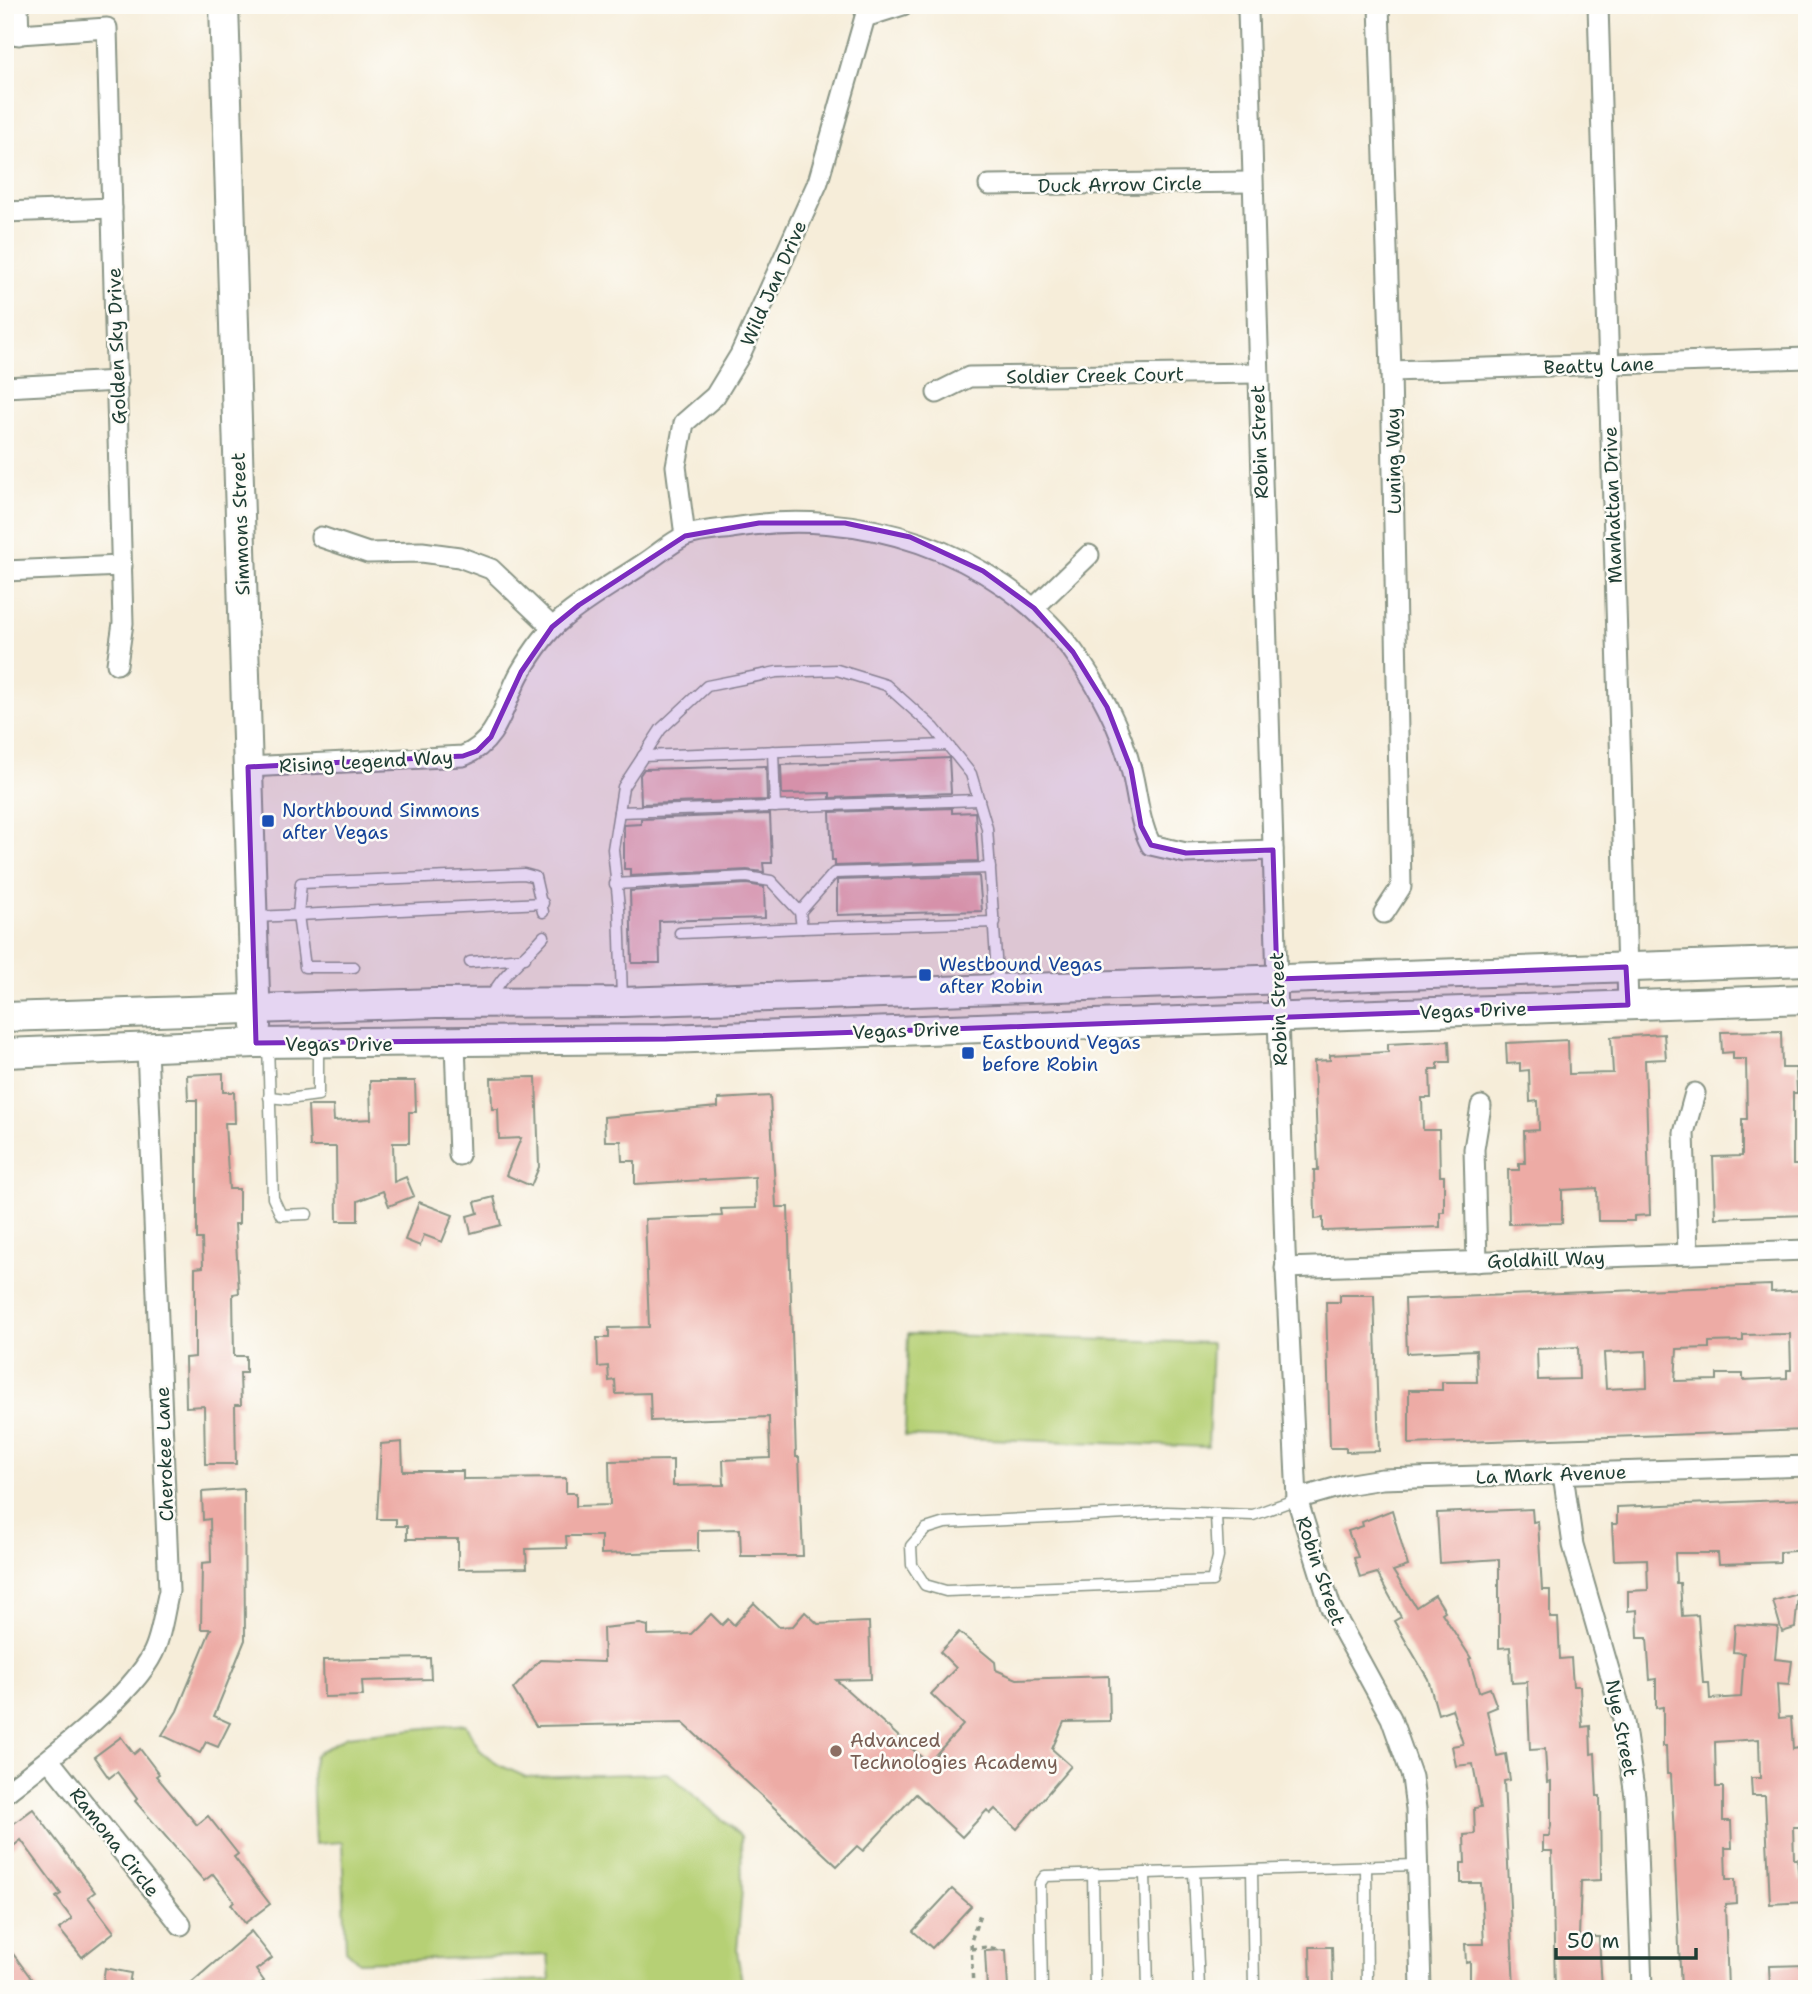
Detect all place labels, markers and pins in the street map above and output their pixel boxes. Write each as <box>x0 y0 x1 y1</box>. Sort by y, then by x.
place label: Northbound Simmons after Vegas <box>282 798 480 845</box>
marker: Northbound Simmons after Vegas <box>260 813 276 829</box>
place label: Westbound Vegas after Robin <box>939 952 1103 999</box>
marker: Westbound Vegas after Robin <box>917 967 933 983</box>
place label: Eastbound Vegas before Robin <box>982 1030 1141 1077</box>
marker: Eastbound Vegas before Robin <box>960 1045 976 1061</box>
place label: Advanced Technologies Academy <box>850 1728 1058 1775</box>
marker: Advanced Technologies Academy <box>828 1743 844 1759</box>

